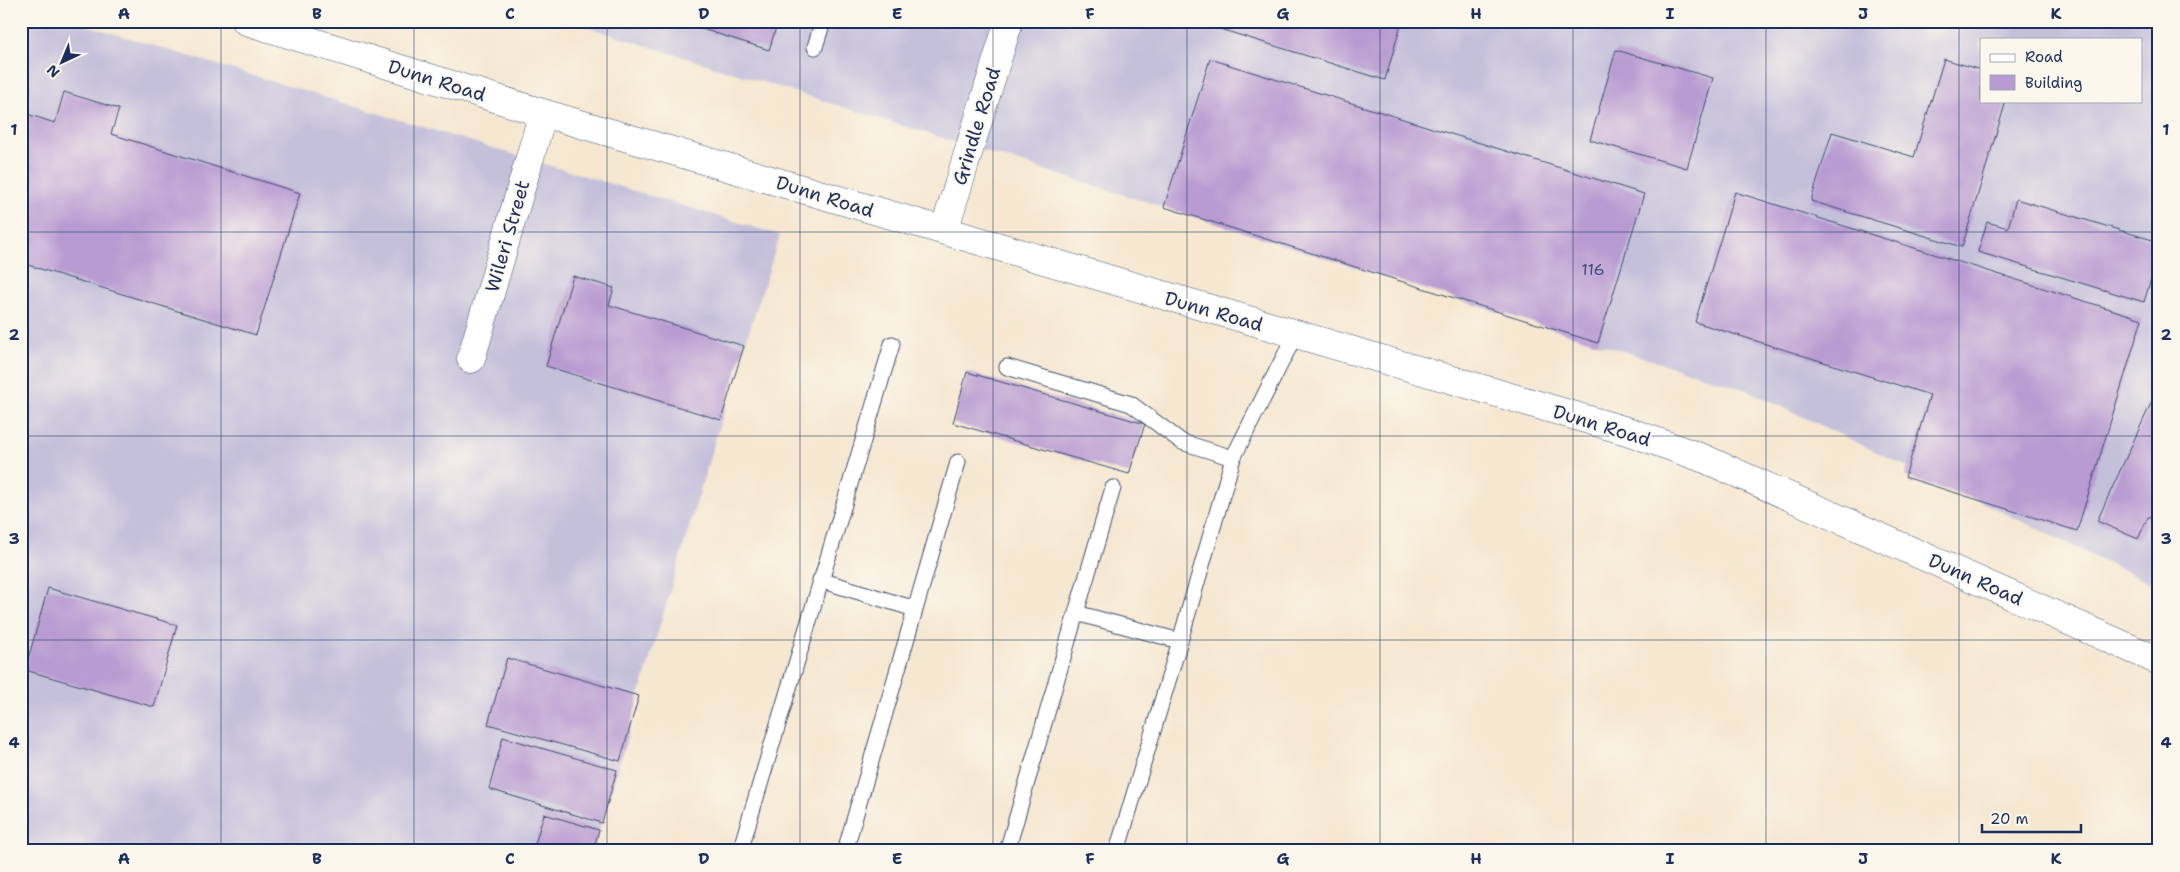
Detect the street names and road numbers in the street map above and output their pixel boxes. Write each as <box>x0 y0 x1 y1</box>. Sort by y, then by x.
street label: Dunn Road <box>385 54 489 107</box>
street label: Grindle Road <box>947 64 1006 188</box>
street label: Dunn Road <box>773 170 877 223</box>
street label: Wileri Street <box>480 177 535 295</box>
street label: Dunn Road <box>1162 286 1266 337</box>
street label: Dunn Road <box>1550 399 1654 452</box>
street label: Dunn Road <box>1925 548 2027 611</box>

